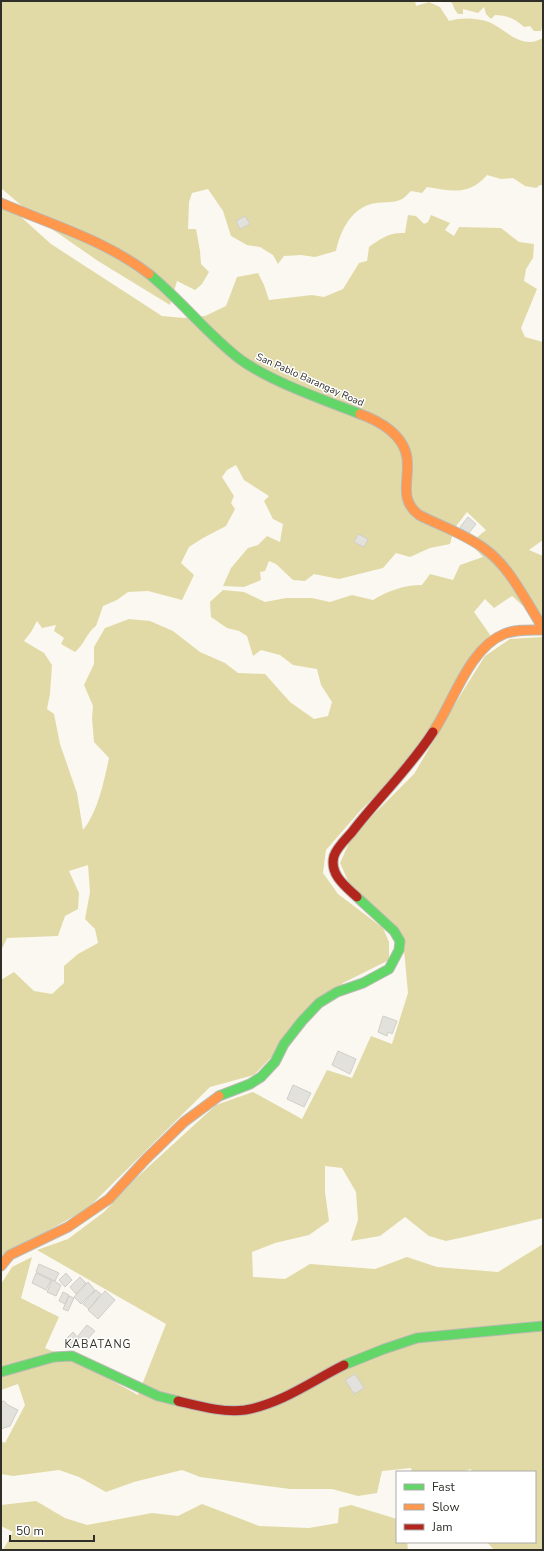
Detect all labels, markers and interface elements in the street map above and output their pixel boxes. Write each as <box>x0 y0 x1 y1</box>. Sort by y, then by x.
street label: San Pablo Barangay Road <box>254 350 366 410</box>
district label: KABATANG <box>64 1337 132 1352</box>
legend <box>396 1471 536 1543</box>
text: Fast <box>432 1479 455 1495</box>
text: Slow <box>432 1499 460 1515</box>
scale bar <box>10 1517 94 1543</box>
text: Jam <box>431 1519 453 1535</box>
text: 50 m <box>16 1523 44 1539</box>

